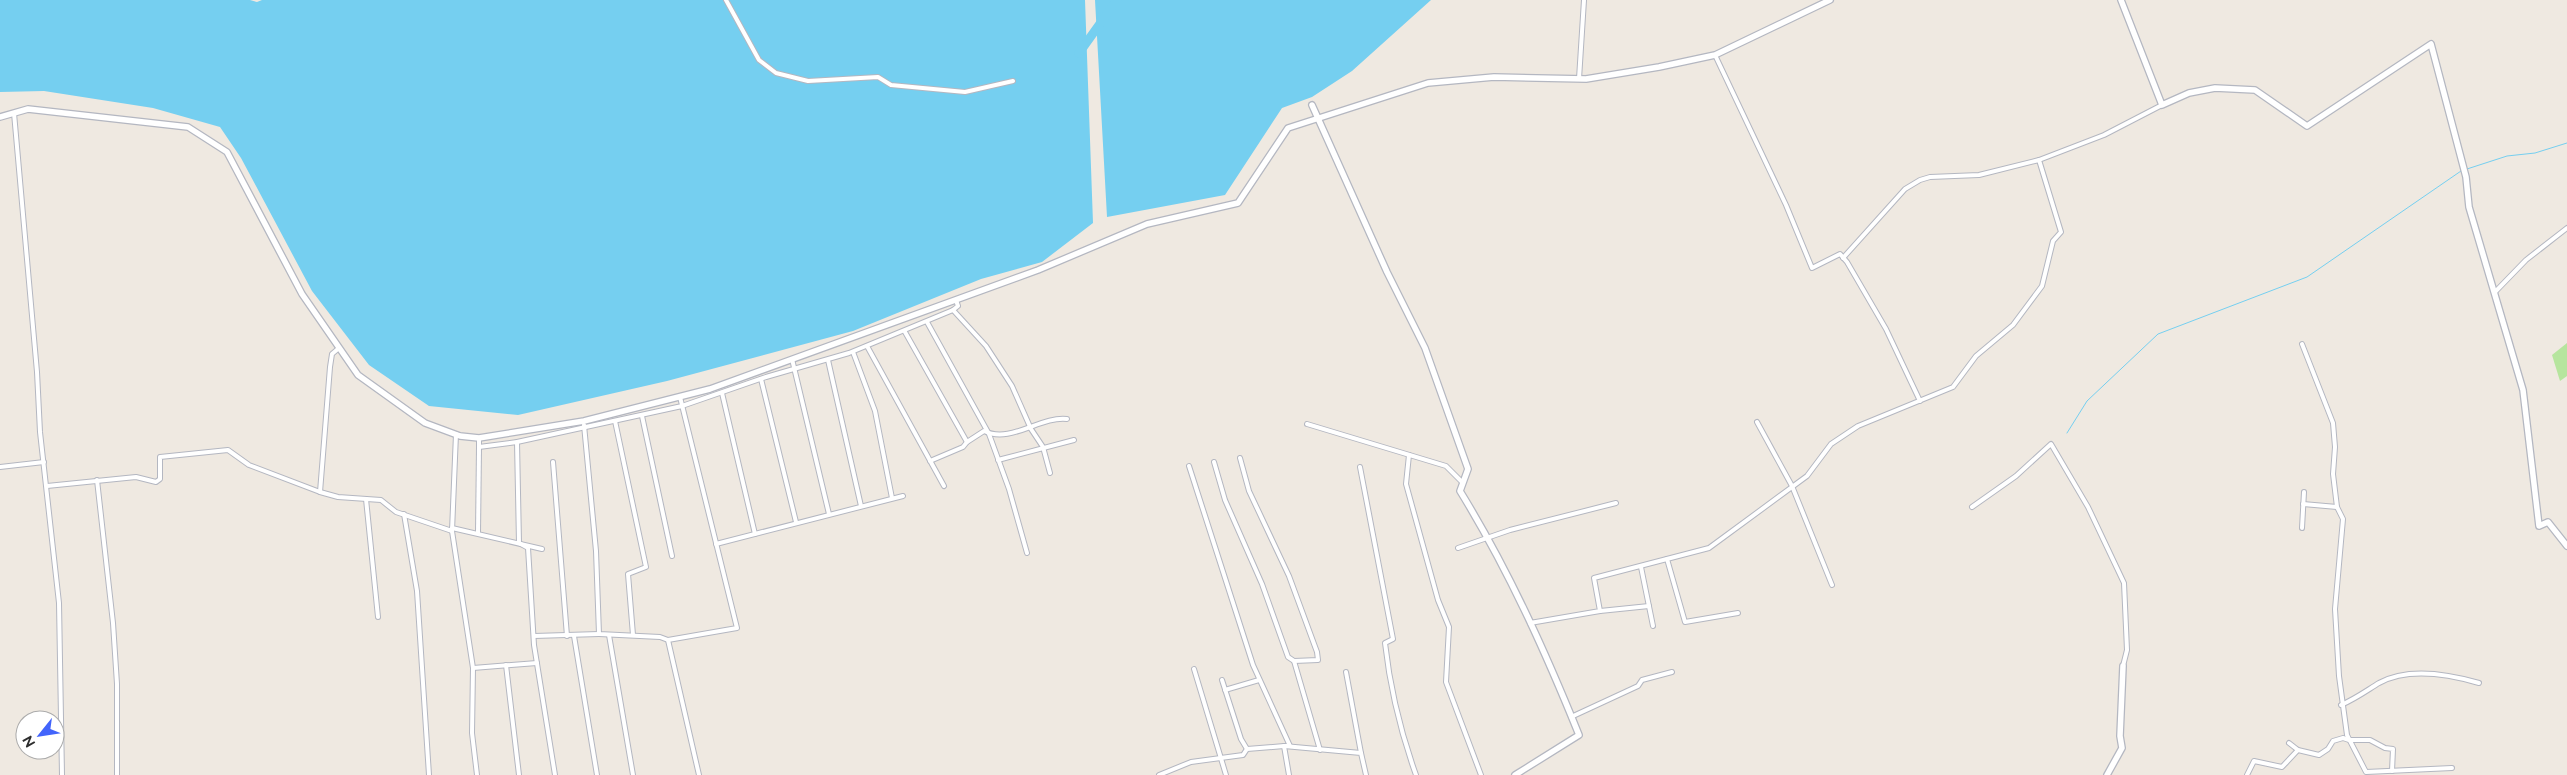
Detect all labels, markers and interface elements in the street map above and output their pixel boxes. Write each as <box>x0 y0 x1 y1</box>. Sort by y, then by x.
north arrow <box>15 710 65 760</box>
text: N <box>19 733 38 750</box>

